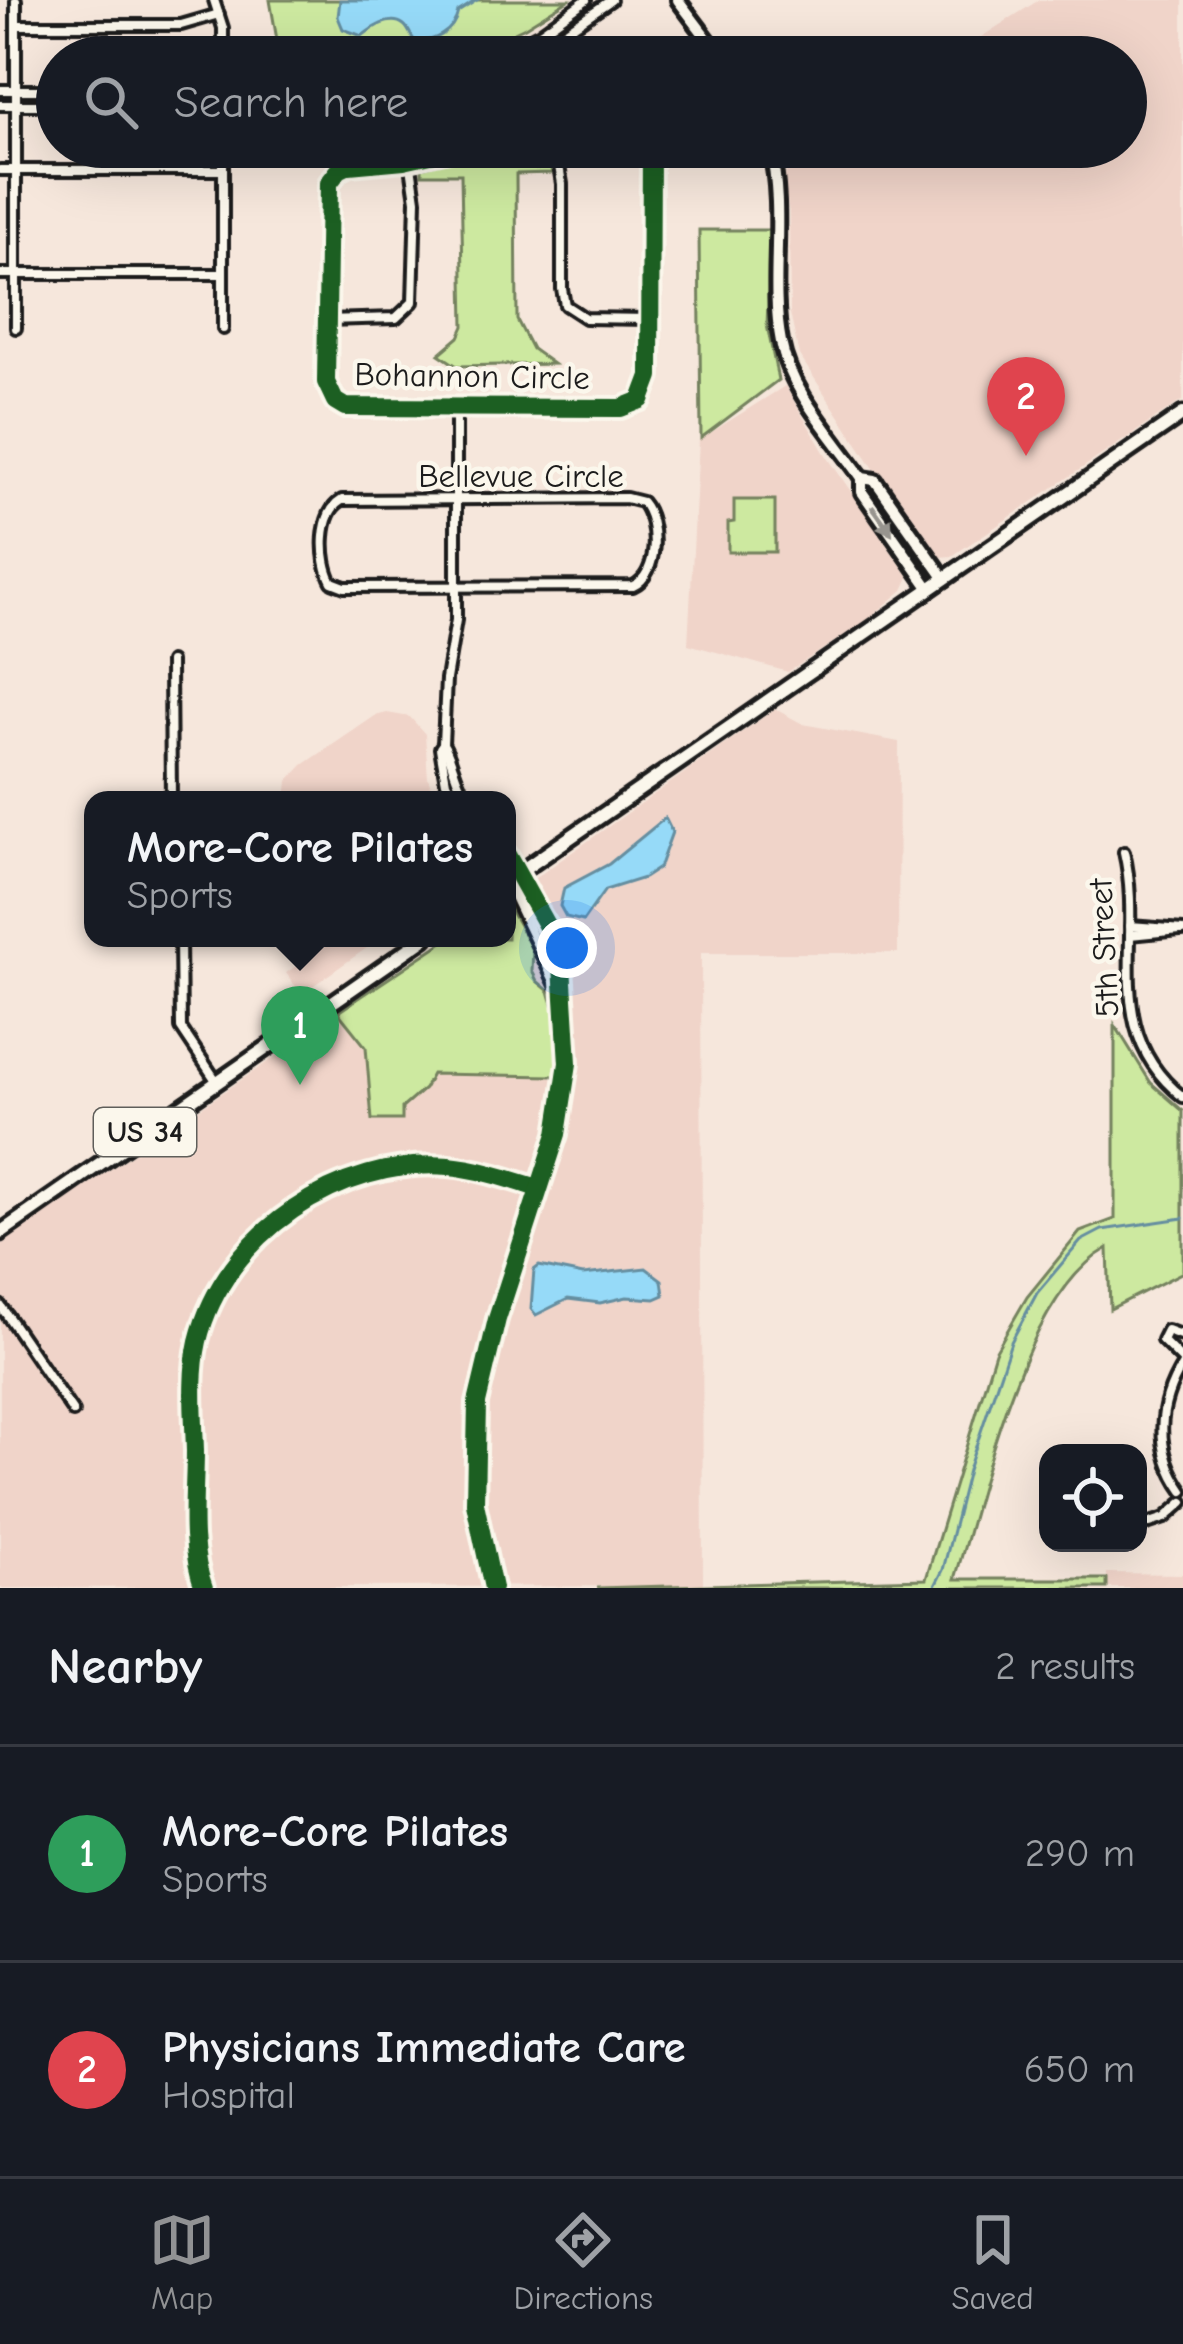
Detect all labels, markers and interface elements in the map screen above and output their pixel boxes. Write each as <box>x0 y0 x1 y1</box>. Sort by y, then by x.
search box <box>36 36 1147 168</box>
icon: search <box>78 69 144 135</box>
text: Search here <box>174 76 408 128</box>
street label: Bohannon Circle <box>354 355 590 397</box>
pin: 2 <box>987 357 1065 456</box>
street label: Bellevue Circle <box>418 457 624 495</box>
one-way arrow <box>870 503 893 536</box>
popup <box>84 791 516 947</box>
text: More-Core Pilates <box>127 821 473 873</box>
text: Sports <box>127 873 233 918</box>
street label: 5th Street <box>1081 876 1127 1018</box>
your location <box>537 918 597 978</box>
pin: 1 <box>261 986 339 1085</box>
road number: US 34 <box>94 1108 196 1156</box>
map controls <box>1039 1444 1147 1552</box>
button: locate <box>1039 1444 1147 1552</box>
text: Nearby <box>48 1637 202 1696</box>
text: 2 results <box>995 1644 1135 1689</box>
text: More-Core Pilates <box>162 1805 508 1857</box>
text: 1 <box>79 1831 95 1876</box>
text: 290 m <box>1025 1831 1135 1876</box>
text: Sports <box>162 1857 268 1902</box>
text: Physicians Immediate Care <box>162 2021 686 2073</box>
text: 2 <box>77 2047 97 2092</box>
text: 650 m <box>1024 2047 1135 2092</box>
text: Hospital <box>162 2073 295 2118</box>
tab: Map <box>149 2207 215 2317</box>
tab: Directions <box>514 2207 653 2317</box>
tab: Saved <box>951 2207 1034 2317</box>

